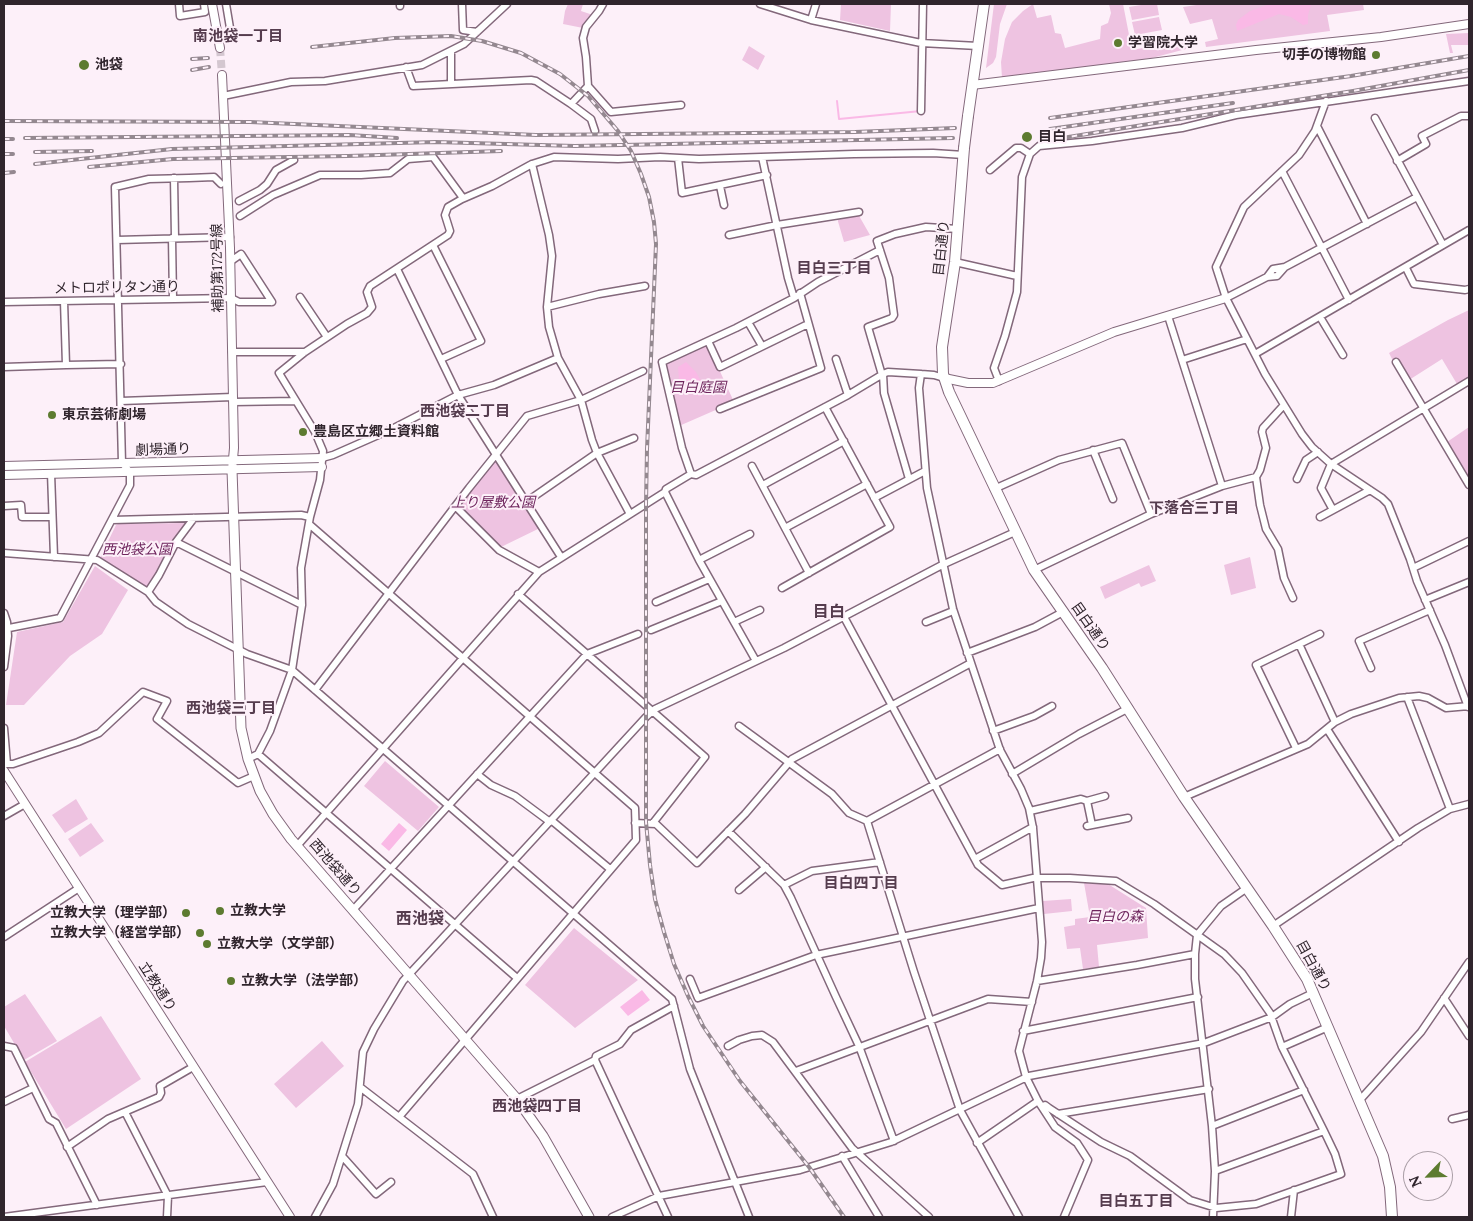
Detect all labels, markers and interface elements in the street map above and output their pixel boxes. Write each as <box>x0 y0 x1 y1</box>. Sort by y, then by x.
district label: 南池袋一丁目 <box>193 28 283 46</box>
place label: 学習院大学 <box>1128 35 1198 51</box>
marker: 学習院大学 <box>1112 37 1124 49</box>
place label: 切手の博物館 <box>1282 47 1366 63</box>
marker: 切手の博物館 <box>1370 49 1382 61</box>
place label: 池袋 <box>95 57 123 73</box>
marker: 池袋 <box>77 58 91 72</box>
place label: 目白 <box>1038 129 1066 145</box>
marker: 目白 <box>1020 130 1034 144</box>
street label: 目白通り <box>931 219 953 277</box>
street label: 補助第172号線 <box>209 223 227 313</box>
district label: 目白三丁目 <box>797 260 871 278</box>
street label: メトロポリタン通り <box>54 279 180 297</box>
park label: 目白庭園 <box>670 380 726 396</box>
district label: 西池袋二丁目 <box>420 403 510 421</box>
place label: 東京芸術劇場 <box>62 407 146 423</box>
marker: 東京芸術劇場 <box>46 409 58 421</box>
place label: 豊島区立郷土資料館 <box>313 424 439 440</box>
marker: 豊島区立郷土資料館 <box>297 426 309 438</box>
street label: 劇場通り <box>135 441 191 459</box>
park label: 上り屋敷公園 <box>451 495 535 511</box>
district label: 下落合三丁目 <box>1149 500 1239 518</box>
park label: 西池袋公園 <box>102 542 172 558</box>
street label: 目白通り <box>1067 599 1113 655</box>
district label: 目白 <box>813 602 845 622</box>
district label: 西池袋三丁目 <box>186 700 276 718</box>
street label: 西池袋通り <box>306 836 364 900</box>
district label: 目白四丁目 <box>824 875 898 893</box>
place label: 立教大学 <box>230 903 286 919</box>
place label: 立教大学（理学部） <box>50 905 176 921</box>
marker: 立教大学 <box>214 905 226 917</box>
marker: 立教大学（理学部） <box>180 907 192 919</box>
district label: 西池袋 <box>396 909 444 929</box>
park label: 目白の森 <box>1087 909 1143 925</box>
place label: 立教大学（経営学部） <box>50 925 190 941</box>
marker: 立教大学（経営学部） <box>194 927 206 939</box>
place label: 立教大学（文学部） <box>217 936 343 952</box>
street label: 目白通り <box>1292 937 1334 995</box>
marker: 立教大学（文学部） <box>201 938 213 950</box>
street label: 立教通り <box>135 959 179 1015</box>
place label: 立教大学（法学部） <box>241 973 367 989</box>
marker: 立教大学（法学部） <box>225 975 237 987</box>
district label: 西池袋四丁目 <box>492 1098 582 1116</box>
north arrow <box>1403 1151 1453 1201</box>
text: N <box>1405 1173 1426 1190</box>
district label: 目白五丁目 <box>1099 1193 1173 1211</box>

